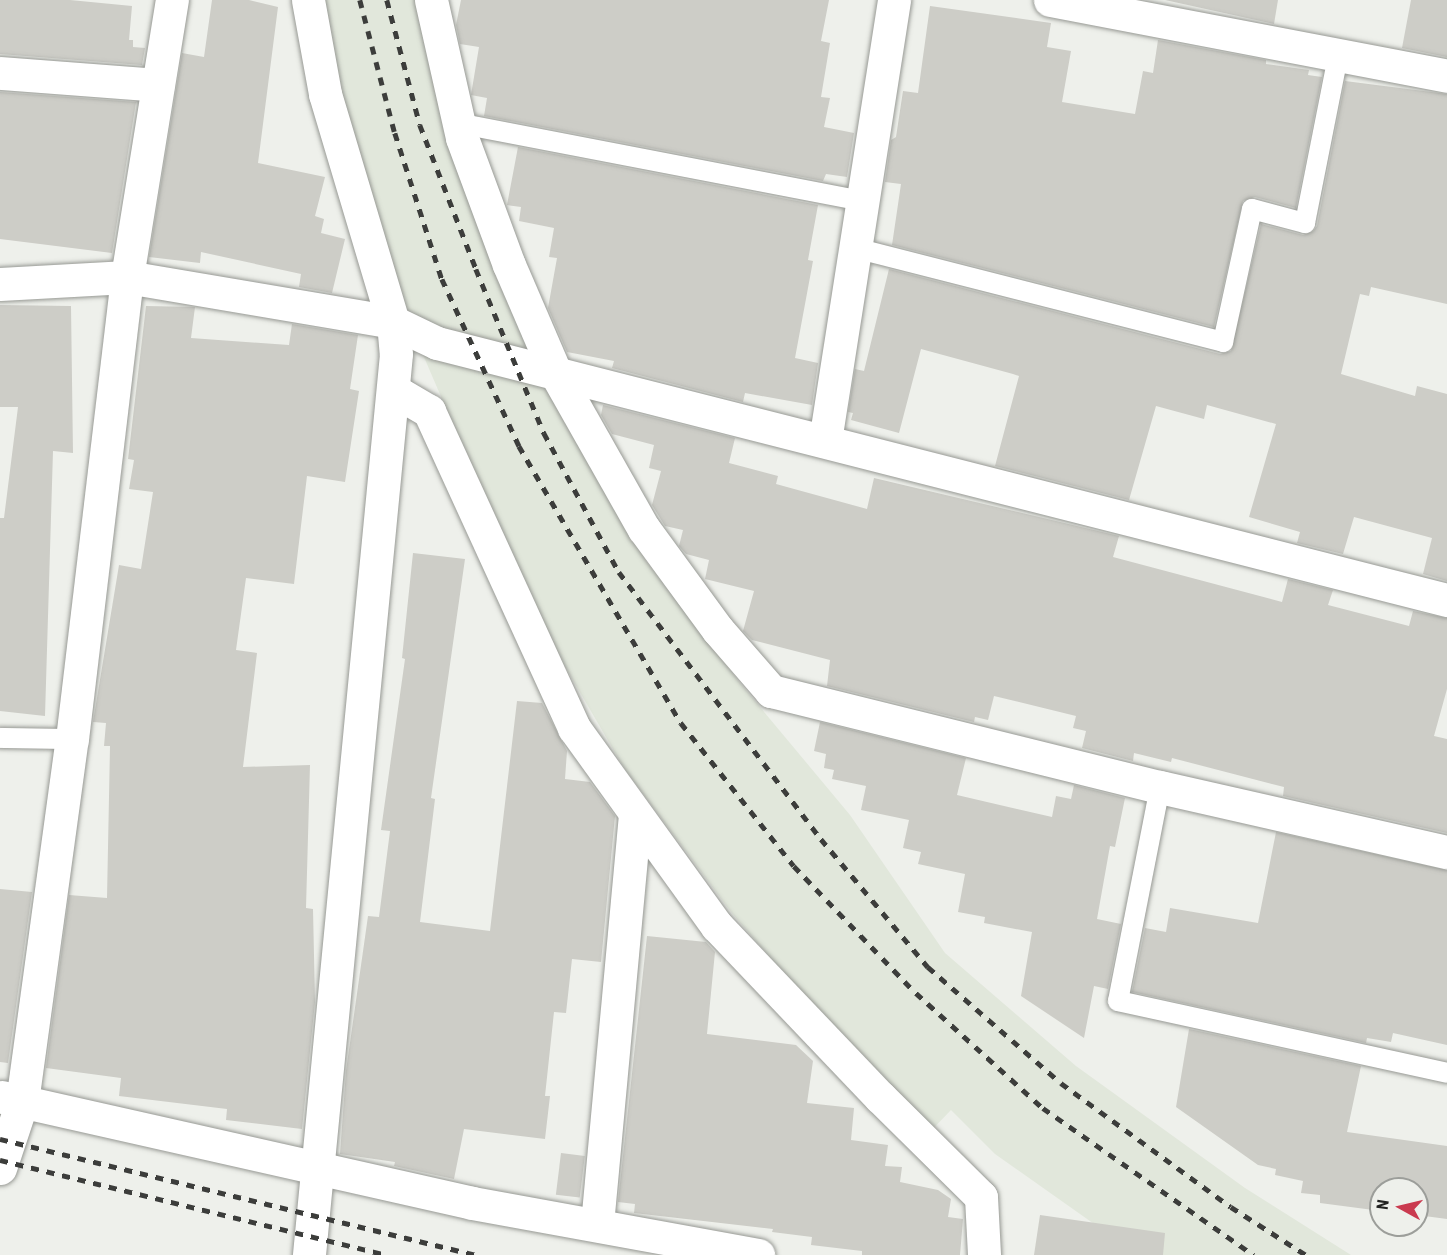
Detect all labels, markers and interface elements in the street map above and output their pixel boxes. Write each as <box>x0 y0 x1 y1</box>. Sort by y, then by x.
north arrow <box>1369 1177 1429 1237</box>
text: N <box>1373 1199 1393 1211</box>

